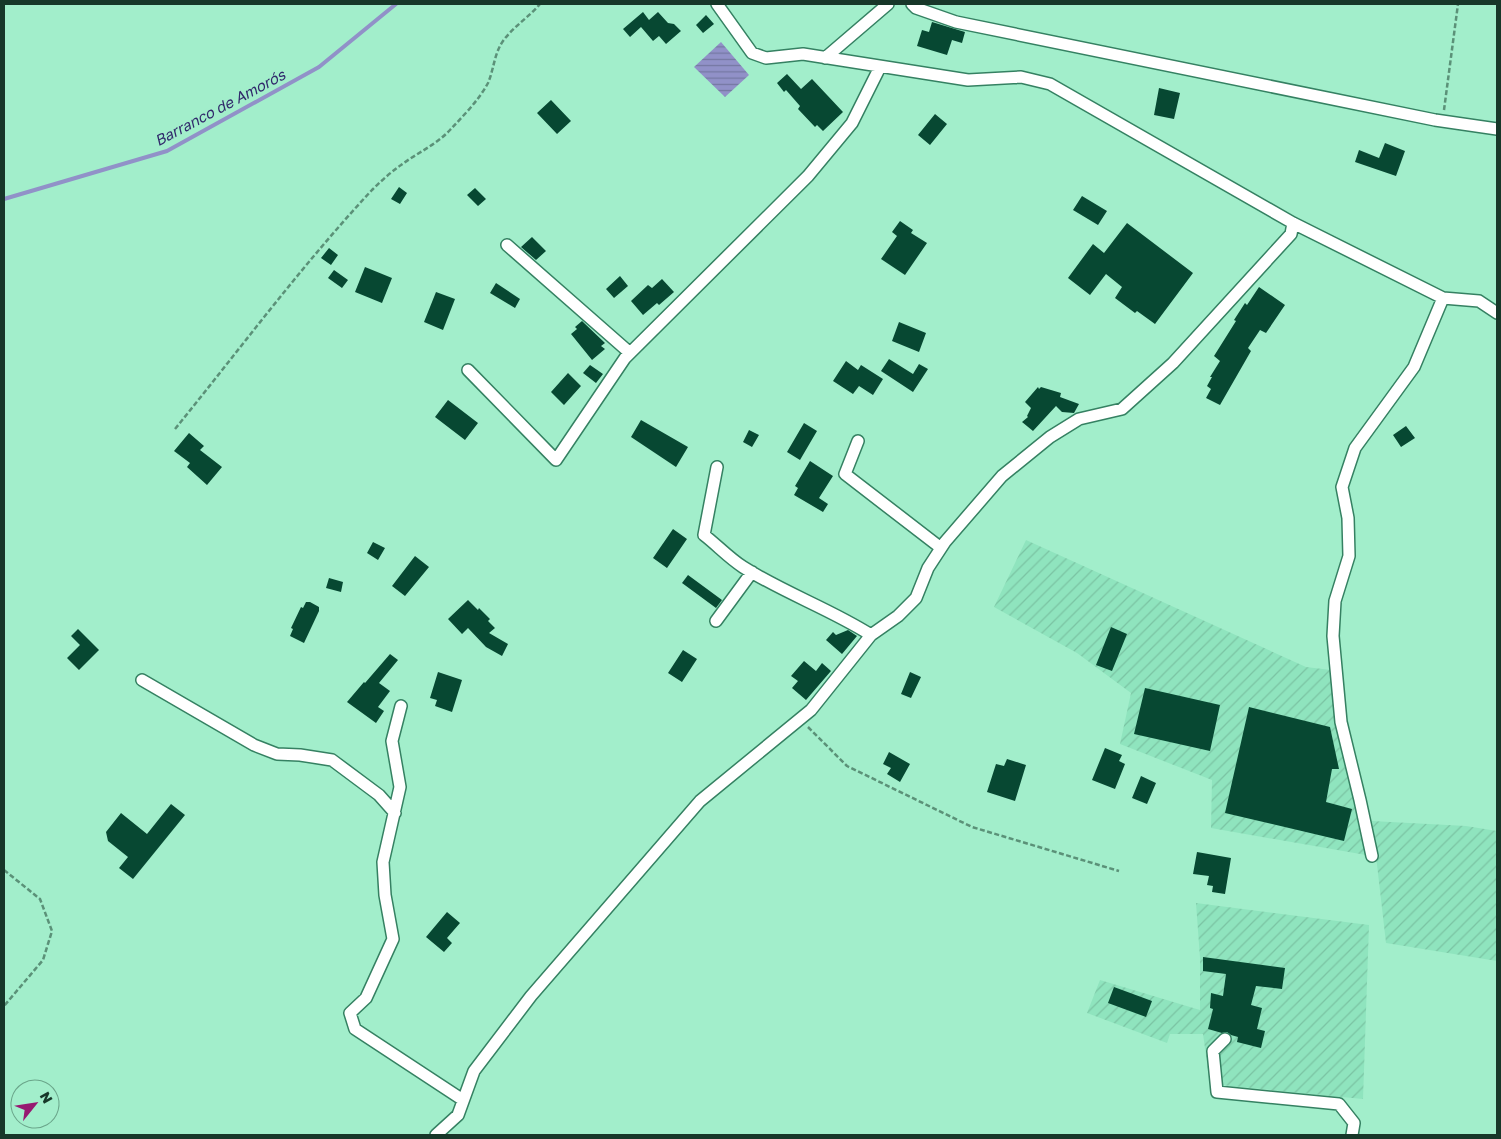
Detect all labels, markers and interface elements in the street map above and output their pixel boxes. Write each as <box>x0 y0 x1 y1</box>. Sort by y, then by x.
water label: Barranco de Amorós <box>151 65 289 149</box>
north arrow <box>10 1079 60 1129</box>
text: N <box>37 1088 57 1106</box>

